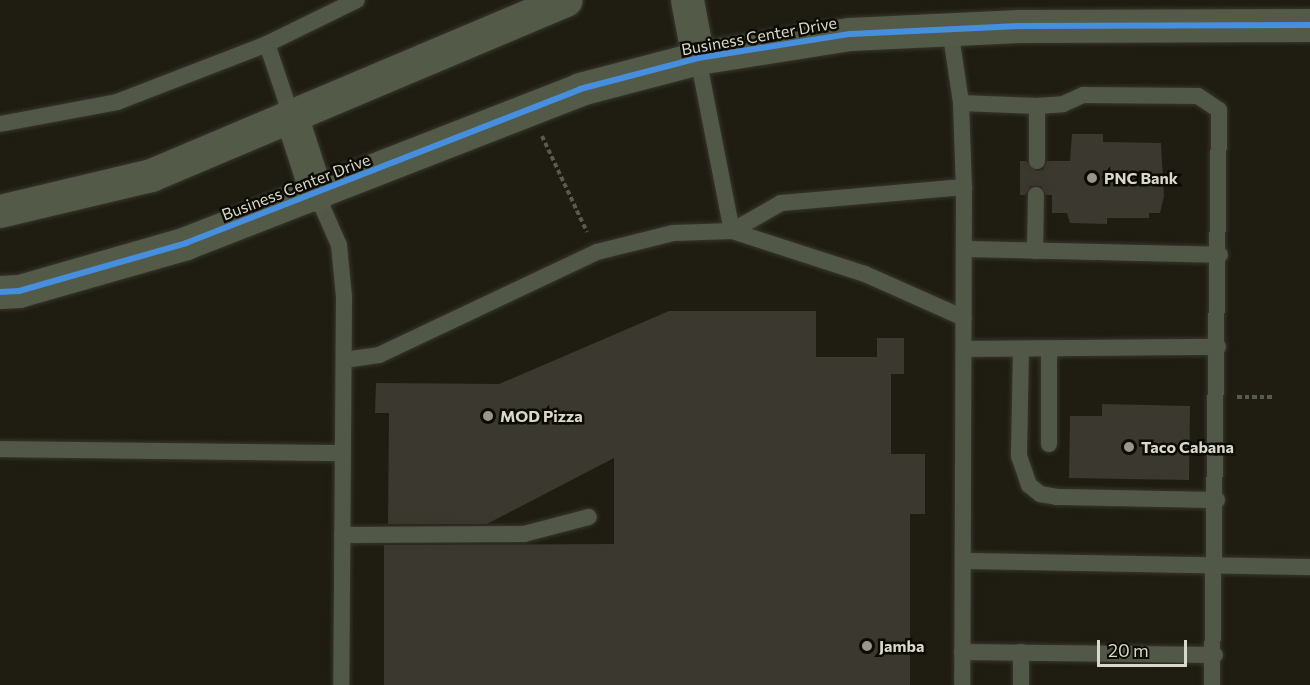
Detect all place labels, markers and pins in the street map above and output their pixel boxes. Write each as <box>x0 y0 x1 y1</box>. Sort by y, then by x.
place label: PNC Bank <box>1104 168 1178 188</box>
marker: PNC Bank <box>1085 171 1099 185</box>
place label: MOD Pizza <box>500 406 583 426</box>
marker: MOD Pizza <box>481 409 495 423</box>
place label: Taco Cabana <box>1141 437 1234 457</box>
marker: Taco Cabana <box>1122 440 1136 454</box>
place label: Jamba <box>879 636 924 656</box>
marker: Jamba <box>860 639 874 653</box>

